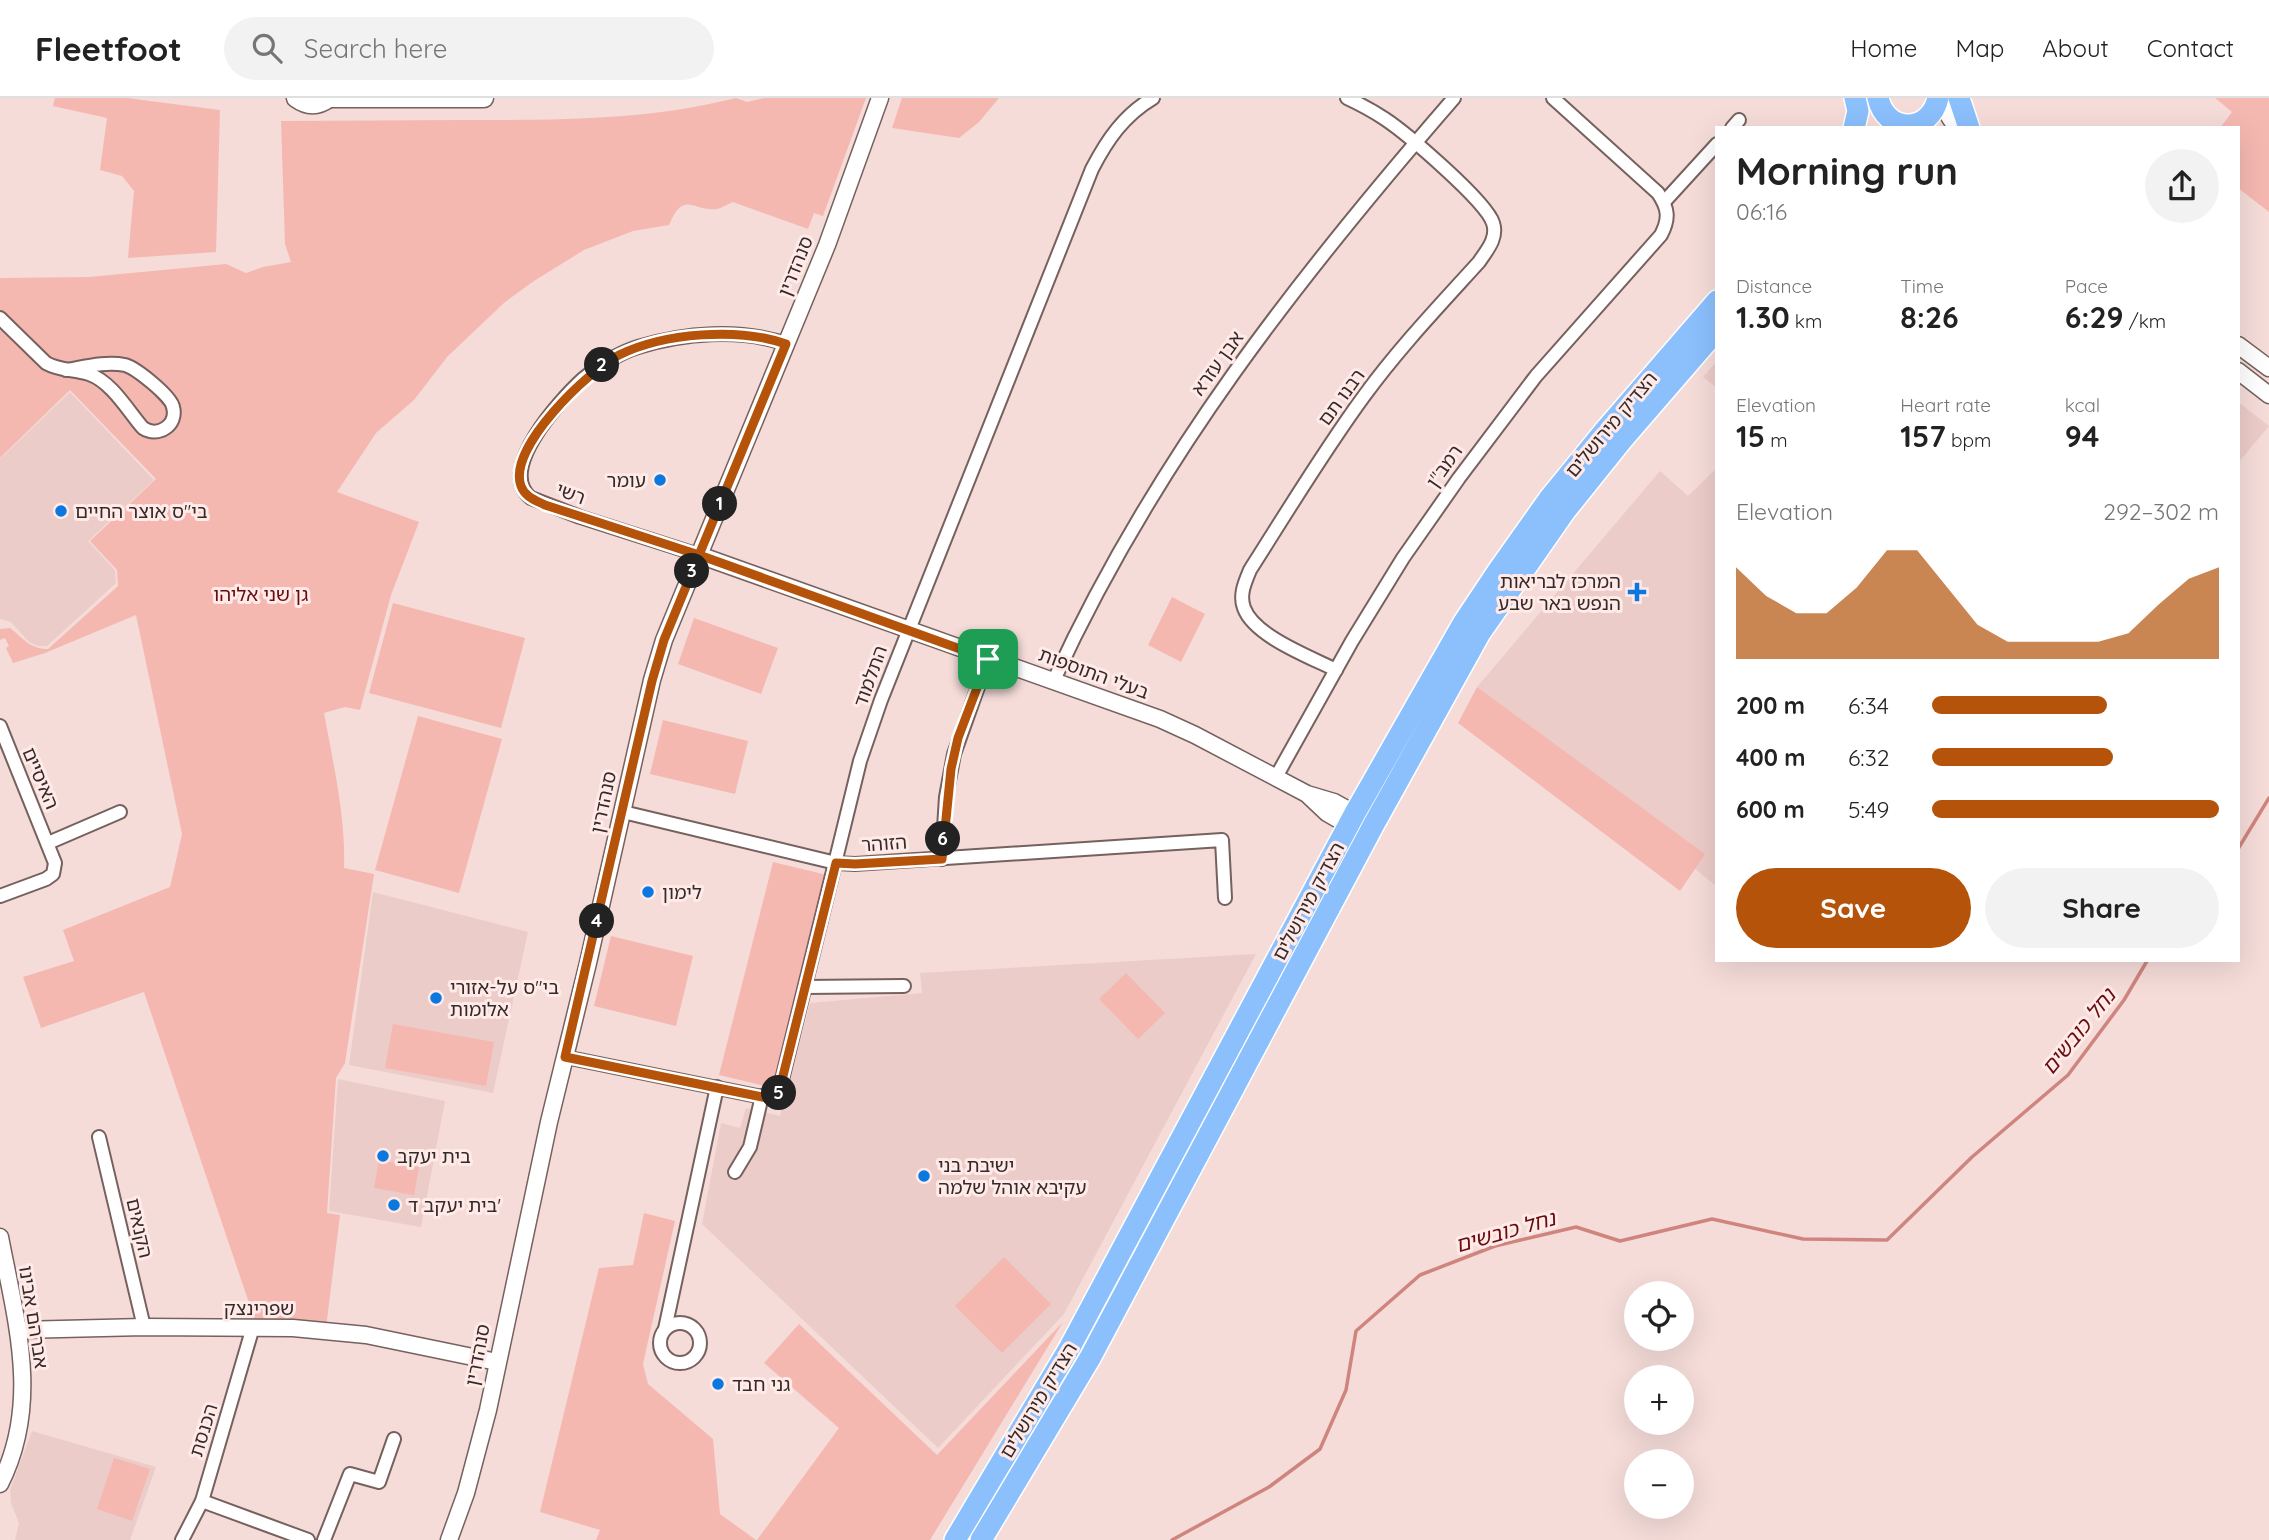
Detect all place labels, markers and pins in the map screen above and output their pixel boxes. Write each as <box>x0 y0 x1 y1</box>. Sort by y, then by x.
pin: 2 <box>584 348 620 382</box>
place label: עומר <box>607 468 646 492</box>
marker: עומר <box>652 472 668 488</box>
pin: 1 <box>702 486 738 522</box>
place label: בי"ס אוצר החיים <box>75 499 208 523</box>
marker: בי"ס אוצר החיים <box>53 503 69 519</box>
pin: 3 <box>674 554 710 588</box>
place label: המרכז לבריאות הנפש באר שבע <box>1498 569 1621 615</box>
marker: המרכז לבריאות הנפש באר שבע <box>1627 582 1647 602</box>
pin <box>958 629 1018 689</box>
pin: 6 <box>926 822 960 856</box>
place label: לימון <box>662 880 702 904</box>
marker: לימון <box>640 884 656 900</box>
pin: 4 <box>580 904 614 938</box>
place label: בי"ס על-אזורי אלומות <box>450 975 559 1021</box>
marker: בי"ס על-אזורי אלומות <box>428 990 444 1006</box>
pin: 5 <box>762 1076 796 1110</box>
place label: בית יעקב <box>397 1144 471 1168</box>
marker: בית יעקב <box>375 1148 391 1164</box>
place label: ישיבת בני עקיבא אוהל שלמה <box>938 1153 1087 1199</box>
marker: ישיבת בני עקיבא אוהל שלמה <box>916 1168 932 1184</box>
place label: בית יעקב ד' <box>408 1193 501 1217</box>
marker: בית יעקב ד' <box>386 1197 402 1213</box>
place label: גני חבד <box>732 1372 790 1396</box>
marker: גני חבד <box>710 1376 726 1392</box>

